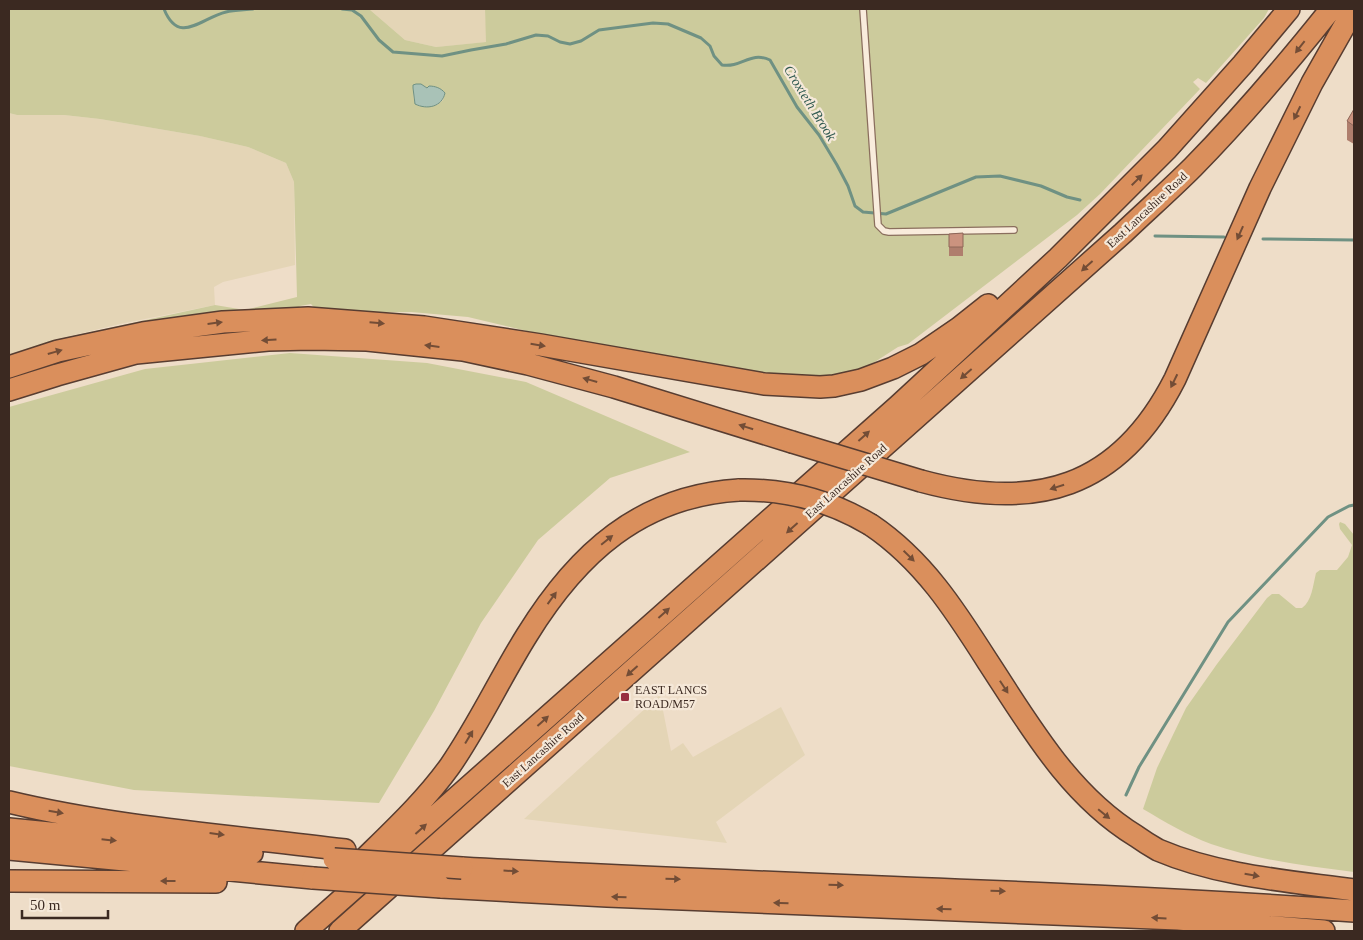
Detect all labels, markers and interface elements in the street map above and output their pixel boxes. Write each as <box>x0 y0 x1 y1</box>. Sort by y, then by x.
one-way arrow <box>1295 40 1306 53</box>
water label: Croxteth Brook <box>781 63 839 144</box>
one-way arrow <box>1293 106 1301 120</box>
street label: East Lancashire Road <box>1104 169 1190 251</box>
one-way arrow <box>1131 174 1143 186</box>
one-way arrow <box>1236 226 1244 240</box>
one-way arrow <box>1081 260 1094 271</box>
one-way arrow <box>207 319 223 327</box>
one-way arrow <box>369 320 385 328</box>
one-way arrow <box>261 337 277 345</box>
one-way arrow <box>530 341 546 349</box>
one-way arrow <box>423 342 439 350</box>
one-way arrow <box>48 348 63 356</box>
one-way arrow <box>960 368 972 380</box>
one-way arrow <box>1170 374 1178 388</box>
one-way arrow <box>583 376 598 384</box>
one-way arrow <box>738 423 753 431</box>
one-way arrow <box>858 430 870 442</box>
street label: East Lancashire Road <box>802 441 890 521</box>
one-way arrow <box>1050 484 1065 491</box>
one-way arrow <box>786 523 799 534</box>
one-way arrow <box>600 534 613 545</box>
one-way arrow <box>903 550 915 562</box>
one-way arrow <box>547 591 557 605</box>
one-way arrow <box>658 608 671 619</box>
one-way arrow <box>625 666 638 677</box>
one-way arrow <box>1000 680 1009 693</box>
place label: EAST LANCS ROAD/M57 <box>635 683 707 711</box>
marker: EAST LANCS ROAD/M57 <box>619 691 631 703</box>
street label: East Lancashire Road <box>499 710 587 790</box>
one-way arrow <box>536 715 548 727</box>
one-way arrow <box>464 731 473 744</box>
one-way arrow <box>49 808 65 816</box>
one-way arrow <box>1098 808 1111 819</box>
one-way arrow <box>415 823 427 835</box>
one-way arrow <box>210 830 226 838</box>
one-way arrow <box>102 836 118 844</box>
one-way arrow <box>503 867 519 875</box>
one-way arrow <box>1245 872 1261 880</box>
one-way arrow <box>665 875 681 883</box>
one-way arrow <box>160 877 176 885</box>
one-way arrow <box>828 881 844 889</box>
one-way arrow <box>990 887 1006 895</box>
scale bar <box>22 888 109 920</box>
one-way arrow <box>611 893 627 901</box>
text: 50 m <box>30 897 61 913</box>
one-way arrow <box>773 899 789 907</box>
one-way arrow <box>936 904 952 912</box>
one-way arrow <box>1150 914 1166 922</box>

